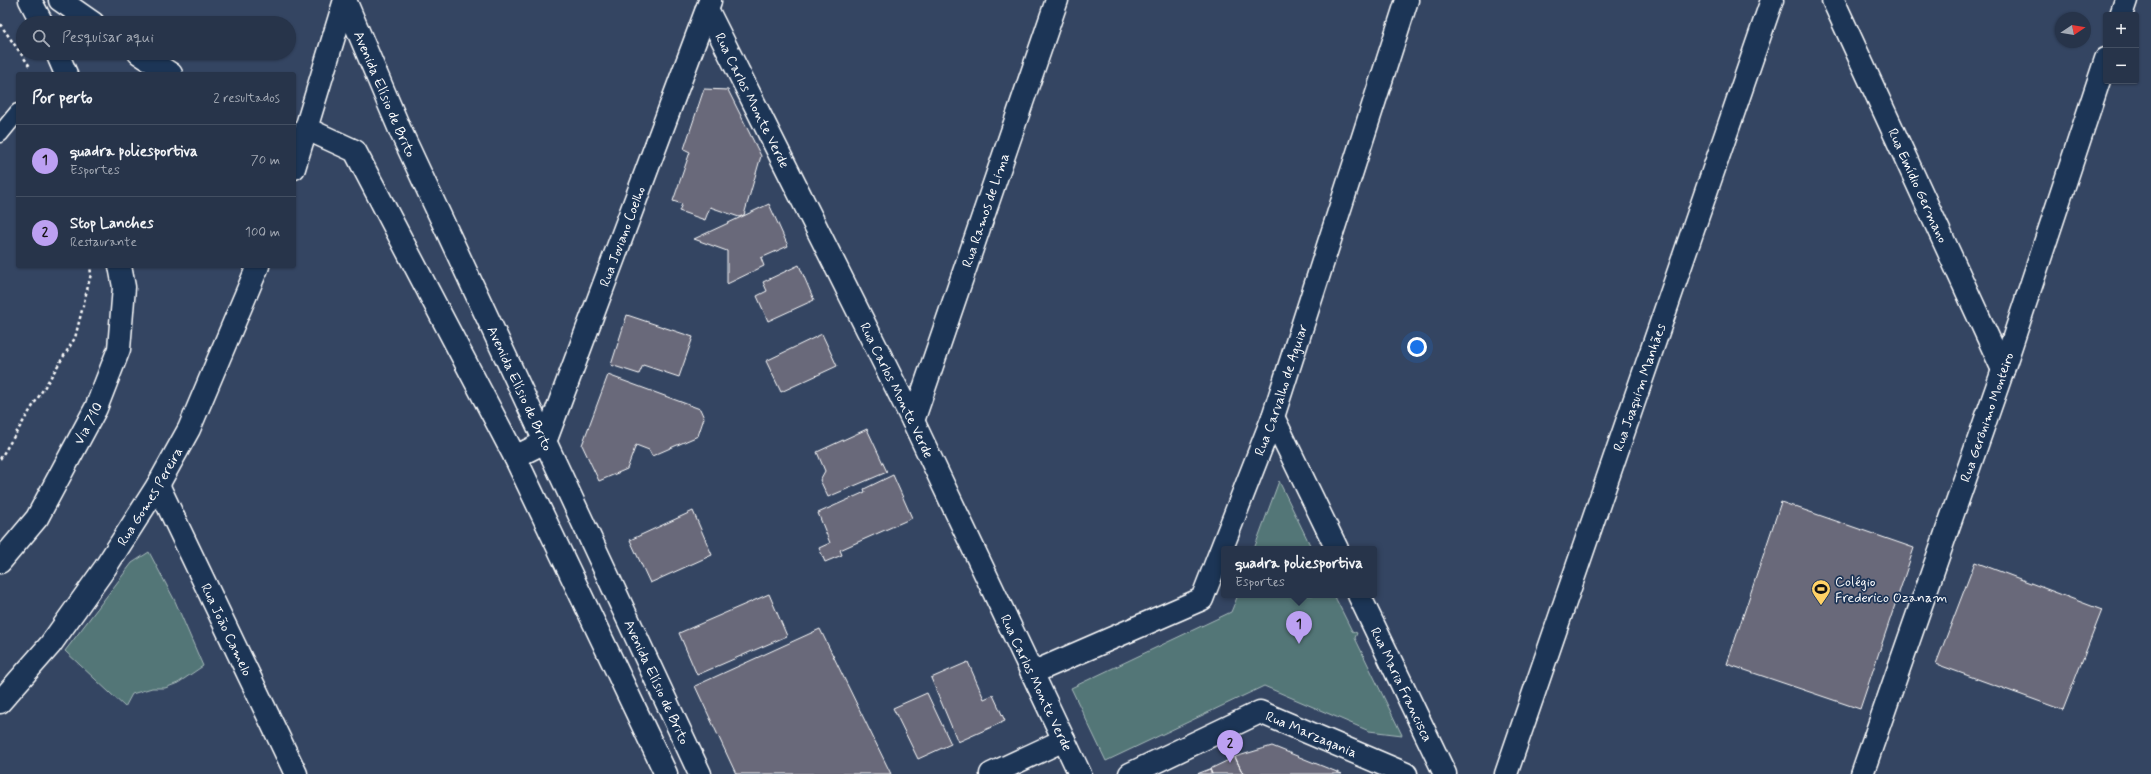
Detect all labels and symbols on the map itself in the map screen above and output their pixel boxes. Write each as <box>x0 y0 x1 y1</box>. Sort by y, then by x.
north arrow <box>2055 12 2091 48</box>
street label: Avenida Elísio de Brito <box>349 28 419 161</box>
street label: Rua Carlos Monte Verde <box>710 30 793 171</box>
street label: Rua Emídio Germano <box>1883 126 1951 246</box>
street label: Rua Ramos de Lima <box>958 151 1014 270</box>
street label: Rua Joviano Coelho <box>596 184 650 290</box>
street label: Rua Carlos Monte Verde <box>855 320 937 461</box>
street label: Rua Joaquim Manhães <box>1610 321 1670 454</box>
street label: Rua Carvalho de Aguiar <box>1251 322 1312 459</box>
street label: Avenida Elísio de Brito <box>483 323 556 454</box>
your location <box>1407 337 1427 357</box>
street label: Rua Gerônimo Monteiro <box>1957 350 2018 485</box>
street label: Via 710 <box>70 400 107 448</box>
street label: Rua Gomes Pereira <box>114 444 187 549</box>
place label: Colégio Frederico Ozanam <box>1835 573 1947 607</box>
sports icon: Colégio Frederico Ozanam <box>1810 578 1832 606</box>
street label: Rua João Camelo <box>196 581 256 679</box>
pin: 1 <box>1286 611 1312 644</box>
street label: Rua Carlos Monte Verde <box>996 612 1076 754</box>
street label: Avenida Elísio de Brito <box>619 617 693 748</box>
street label: Rua Maria Francisca <box>1366 625 1436 745</box>
street label: Rua Marzagania <box>1263 707 1360 762</box>
pin: 2 <box>1217 730 1243 763</box>

